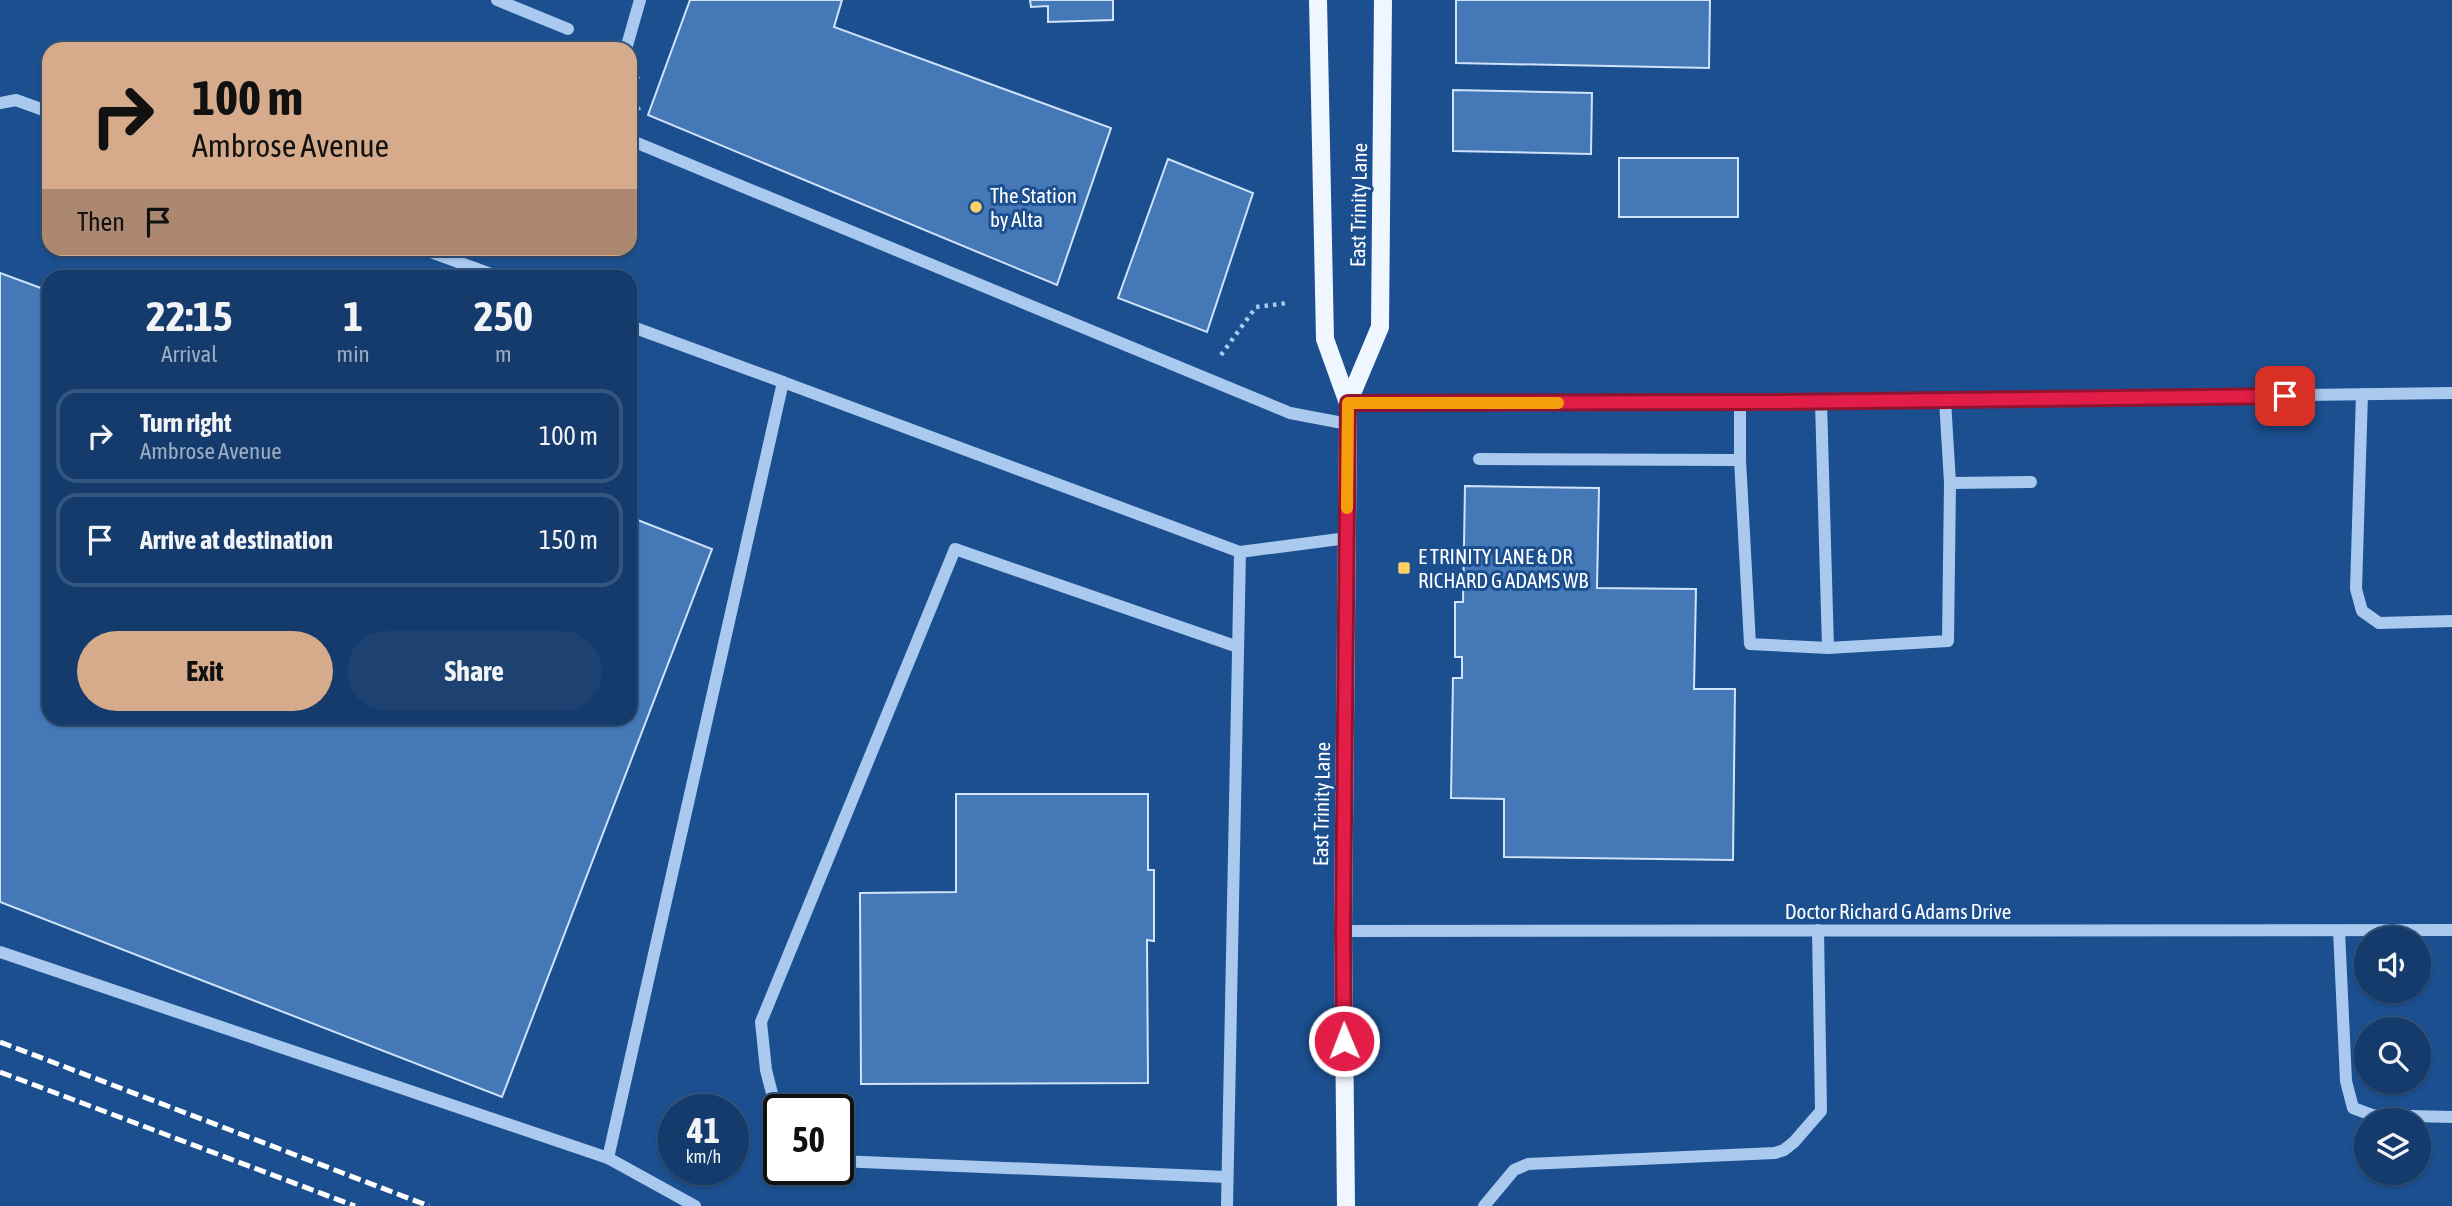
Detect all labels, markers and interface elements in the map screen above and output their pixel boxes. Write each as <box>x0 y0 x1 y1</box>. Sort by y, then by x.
text: 100 m <box>192 69 303 125</box>
icon: right <box>77 70 168 161</box>
text: Ambrose Avenue <box>192 127 389 164</box>
street label: East Trinity Lane <box>1345 143 1371 267</box>
place label: The Station by Alta <box>990 183 1077 231</box>
marker: The Station by Alta <box>968 199 984 215</box>
icon: arrive <box>139 203 177 241</box>
text: Then <box>77 207 125 237</box>
text: 22:15 <box>146 292 233 340</box>
text: 1 <box>343 292 363 340</box>
text: 250 <box>474 292 533 340</box>
text: Arrival <box>161 341 217 367</box>
text: min <box>337 341 370 367</box>
text: m <box>495 341 512 367</box>
pin <box>2255 366 2315 426</box>
icon: arrive <box>2266 377 2304 415</box>
text: Turn right <box>140 408 231 438</box>
icon: right <box>81 417 119 455</box>
text: 100 m <box>539 421 598 451</box>
text: Ambrose Avenue <box>140 438 282 464</box>
icon: arrive <box>81 521 119 559</box>
text: Arrive at destination <box>140 525 333 555</box>
text: 150 m <box>539 525 598 555</box>
place label: E TRINITY LANE & DR RICHARD G ADAMS WB <box>1418 544 1588 592</box>
marker: E TRINITY LANE & DR RICHARD G ADAMS WB <box>1396 560 1412 576</box>
button: Exit <box>77 631 333 711</box>
button: Share <box>347 631 602 711</box>
street label: East Trinity Lane <box>1308 742 1334 866</box>
street label: Doctor Richard G Adams Drive <box>1785 899 2011 923</box>
map controls <box>2354 926 2431 1185</box>
button: sound <box>2354 926 2431 1003</box>
position arrow <box>1307 1004 1381 1078</box>
button: search <box>2354 1017 2431 1094</box>
speed limit sign: 50 <box>763 1094 854 1185</box>
button: layers <box>2354 1108 2431 1185</box>
text: 41 <box>687 1110 720 1150</box>
text: km/h <box>686 1146 721 1167</box>

